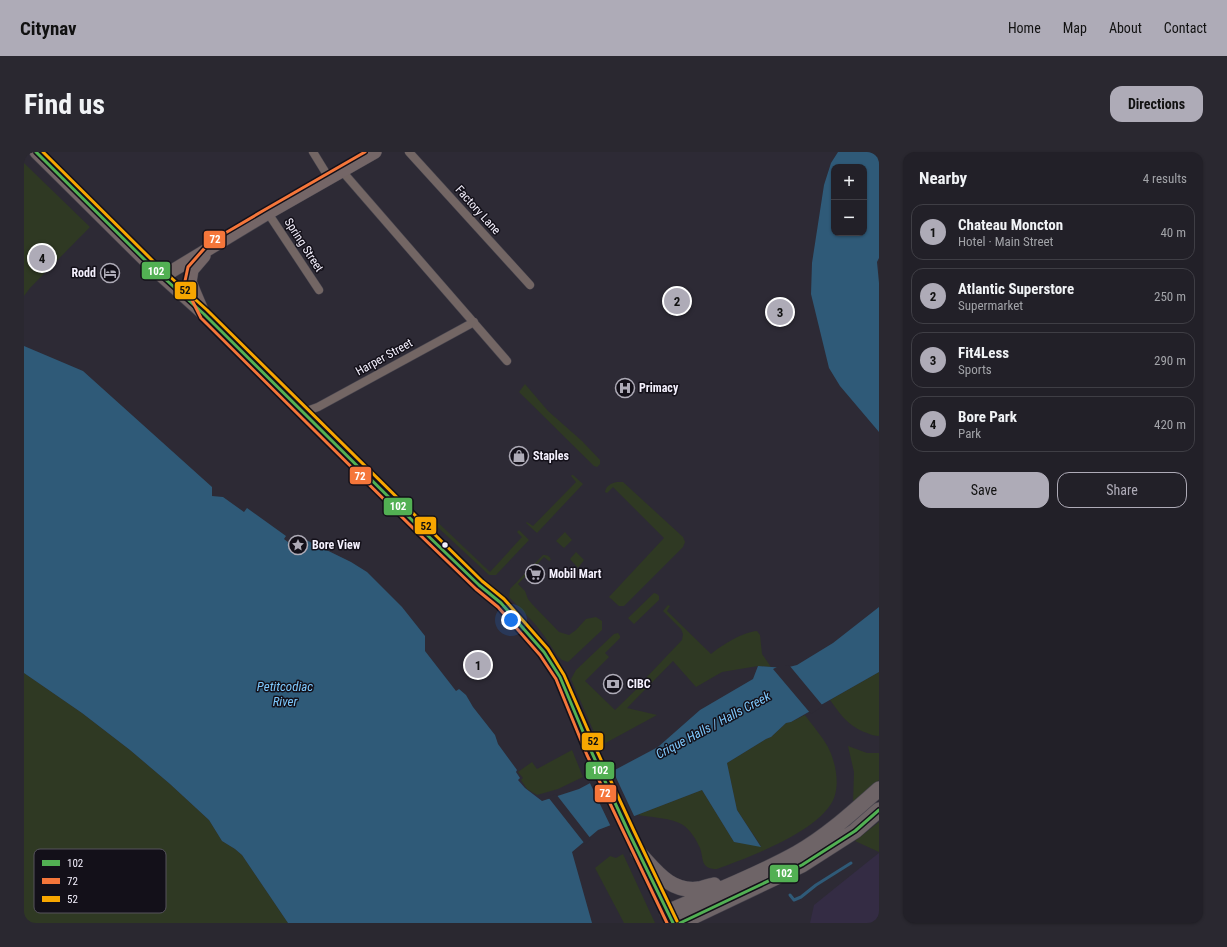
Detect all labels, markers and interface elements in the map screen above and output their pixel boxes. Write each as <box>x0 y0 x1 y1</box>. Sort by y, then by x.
text: Citynav <box>20 17 77 40</box>
text: Home <box>1008 20 1041 36</box>
text: Map <box>1063 20 1087 36</box>
text: About <box>1109 20 1142 36</box>
text: Contact <box>1164 20 1207 36</box>
button: Directions <box>1110 86 1203 122</box>
text: Find us <box>24 88 105 121</box>
map controls <box>831 164 867 236</box>
button: + <box>831 164 867 200</box>
text: Nearby <box>919 168 967 188</box>
text: 4 results <box>1143 171 1187 186</box>
street label: Factory Lane <box>452 183 504 238</box>
button: − <box>831 200 867 236</box>
street label: Spring Street <box>281 216 327 275</box>
text: Chateau Moncton <box>958 216 1063 234</box>
text: 1 <box>930 225 936 240</box>
text: 40 m <box>1160 225 1186 240</box>
line badge: 72 <box>203 230 226 249</box>
text: 72 <box>209 233 221 246</box>
text: Hotel · Main Street <box>958 234 1053 249</box>
pin: 4 <box>29 243 55 273</box>
line badge: 102 <box>141 261 171 280</box>
hotel icon: Rodd <box>99 262 121 284</box>
text: 102 <box>148 265 165 278</box>
place label: Rodd <box>71 266 96 280</box>
text: Atlantic Superstore <box>958 280 1074 298</box>
line badge: 52 <box>174 281 197 300</box>
text: 52 <box>179 284 191 297</box>
pin: 2 <box>664 286 690 316</box>
text: 2 <box>930 289 936 304</box>
text: 250 m <box>1154 289 1186 304</box>
pin: 3 <box>767 297 793 327</box>
text: Supermarket <box>958 298 1023 313</box>
street label: Harper Street <box>353 335 415 378</box>
text: Fit4Less <box>958 344 1009 362</box>
text: 3 <box>930 353 936 368</box>
text: 290 m <box>1154 353 1186 368</box>
text: Sports <box>958 362 992 377</box>
hospital icon: Primacy <box>614 377 636 399</box>
place label: Primacy <box>639 381 679 395</box>
text: Bore Park <box>958 408 1017 426</box>
text: 4 <box>930 417 936 432</box>
text: 420 m <box>1154 417 1186 432</box>
text: Park <box>958 426 981 441</box>
shop icon: Staples <box>508 445 530 467</box>
place label: Staples <box>533 449 570 463</box>
line badge: 72 <box>349 466 372 485</box>
text: 72 <box>354 470 366 483</box>
button: Save <box>919 472 1049 508</box>
button: Share <box>1057 472 1187 508</box>
line badge: 102 <box>383 497 413 516</box>
text: 102 <box>390 500 407 513</box>
line badge: 52 <box>414 516 437 535</box>
text: 52 <box>420 520 432 533</box>
place icon: Bore View <box>287 534 309 556</box>
place label: Bore View <box>312 538 361 552</box>
unlabelled marker <box>440 540 450 550</box>
supermarket icon: Mobil Mart <box>524 563 546 585</box>
place label: Mobil Mart <box>549 567 602 581</box>
your location <box>501 610 521 630</box>
pin: 1 <box>465 650 491 680</box>
bank icon: CIBC <box>602 673 624 695</box>
place label: CIBC <box>627 677 651 691</box>
water label: Petitcodiac River <box>257 679 313 709</box>
water label: Crique Halls / Halls Creek <box>653 688 773 762</box>
line badge: 52 <box>581 732 604 751</box>
text: 52 <box>587 735 599 748</box>
line badge: 102 <box>585 761 615 780</box>
text: 102 <box>592 764 609 777</box>
line badge: 72 <box>594 784 617 803</box>
text: 72 <box>599 787 611 800</box>
legend <box>34 849 166 913</box>
text: 102 <box>67 857 83 870</box>
line badge: 102 <box>769 864 799 883</box>
text: 102 <box>776 867 793 880</box>
text: 72 <box>67 875 78 888</box>
text: 52 <box>67 893 78 906</box>

